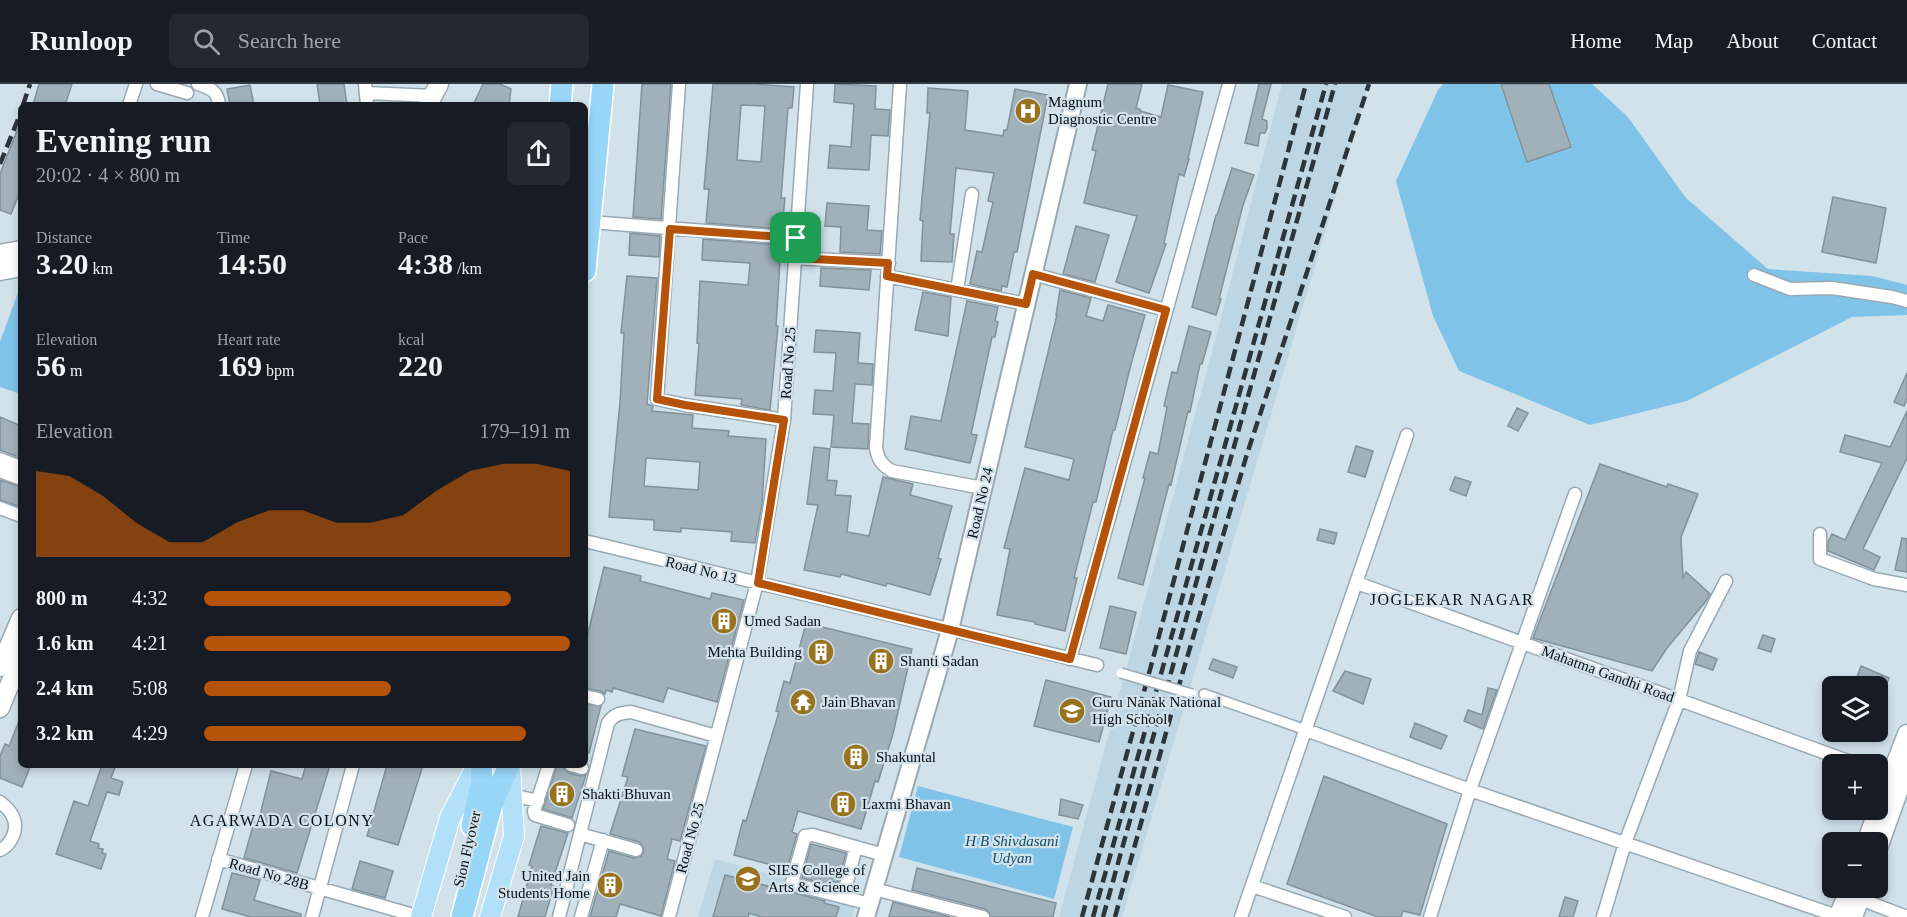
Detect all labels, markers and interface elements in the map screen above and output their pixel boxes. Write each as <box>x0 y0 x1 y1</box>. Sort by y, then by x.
search box <box>169 14 589 68</box>
text: Runloop <box>30 25 133 56</box>
icon: search <box>190 25 223 58</box>
text: Search here <box>238 28 341 53</box>
text: Home <box>1570 29 1622 53</box>
text: Map <box>1655 29 1693 53</box>
text: About <box>1726 29 1779 53</box>
text: Contact <box>1812 29 1877 53</box>
place label: Magnum Diagnostic Centre <box>1048 94 1157 127</box>
hospital icon: Magnum Diagnostic Centre <box>1013 96 1043 126</box>
button: share <box>507 122 570 185</box>
text: Evening run <box>36 123 211 159</box>
text: 20:02 · 4 × 800 m <box>36 164 180 186</box>
pin <box>770 212 821 263</box>
icon: arrive <box>779 221 812 254</box>
text: Distance <box>36 229 92 246</box>
text: Time <box>217 229 250 246</box>
text: Pace <box>398 229 428 246</box>
text: 3.20 <box>36 247 89 280</box>
text: 14:50 <box>217 247 287 280</box>
text: 4:38 <box>398 247 453 280</box>
text: km <box>89 260 113 277</box>
text: /km <box>453 260 482 277</box>
street label: Road No 25 <box>777 326 799 400</box>
text: Elevation <box>36 331 97 348</box>
text: Heart rate <box>217 331 281 348</box>
text: kcal <box>398 331 425 348</box>
text: 56 <box>36 349 66 382</box>
text: 169 <box>217 349 262 382</box>
text: 220 <box>398 349 443 382</box>
text: m <box>66 362 82 379</box>
text: bpm <box>262 362 294 379</box>
text: Elevation <box>36 420 113 442</box>
text: 179–191 m <box>479 420 570 442</box>
street label: Road No 24 <box>964 465 996 540</box>
street label: Road No 13 <box>664 553 738 587</box>
text: 800 m <box>36 587 88 609</box>
text: 4:32 <box>132 587 168 609</box>
district label: JOGLEKAR NAGAR <box>1370 591 1534 608</box>
building icon: Umed Sadan <box>709 606 739 636</box>
place label: Umed Sadan <box>744 613 822 629</box>
text: 1.6 km <box>36 632 94 654</box>
text: 4:21 <box>132 632 168 654</box>
building icon: Mehta Building <box>806 637 836 667</box>
street label: Mahatma Gandhi Road <box>1540 643 1677 706</box>
place label: Mehta Building <box>707 644 802 660</box>
building icon: Shanti Sadan <box>866 646 896 676</box>
place label: Shanti Sadan <box>900 653 979 669</box>
map controls <box>1822 676 1888 898</box>
button: layers <box>1822 676 1888 742</box>
text: 2.4 km <box>36 677 94 699</box>
text: 5:08 <box>132 677 168 699</box>
temple icon: Jain Bhavan <box>788 687 818 717</box>
place label: Jain Bhavan <box>822 694 896 710</box>
place label: Guru Nanak National High School <box>1092 694 1221 727</box>
school or university icon: Guru Nanak National High School <box>1057 696 1087 726</box>
text: 3.2 km <box>36 722 94 744</box>
text: 4:29 <box>132 722 168 744</box>
building icon: Shakuntal <box>841 742 871 772</box>
place label: Shakuntal <box>876 749 936 765</box>
button: + <box>1822 754 1888 820</box>
building icon: Shakti Bhuvan <box>547 779 577 809</box>
place label: Shakti Bhuvan <box>582 786 671 802</box>
building icon: Laxmi Bhavan <box>828 789 858 819</box>
place label: Laxmi Bhavan <box>862 796 951 812</box>
street label: Road No 25 <box>673 801 707 875</box>
street label: Sion Flyover <box>450 809 484 889</box>
district label: AGARWADA COLONY <box>190 812 374 829</box>
button: − <box>1822 832 1888 898</box>
park label: H B Shivdasani Udyan <box>964 833 1059 866</box>
street label: Road No 28B <box>227 855 311 893</box>
place label: SIES College of Arts & Science <box>768 862 866 895</box>
school or university icon: SIES College of Arts & Science <box>733 864 763 894</box>
place label: United Jain Students Home <box>498 868 590 901</box>
building icon: United Jain Students Home <box>595 870 625 900</box>

